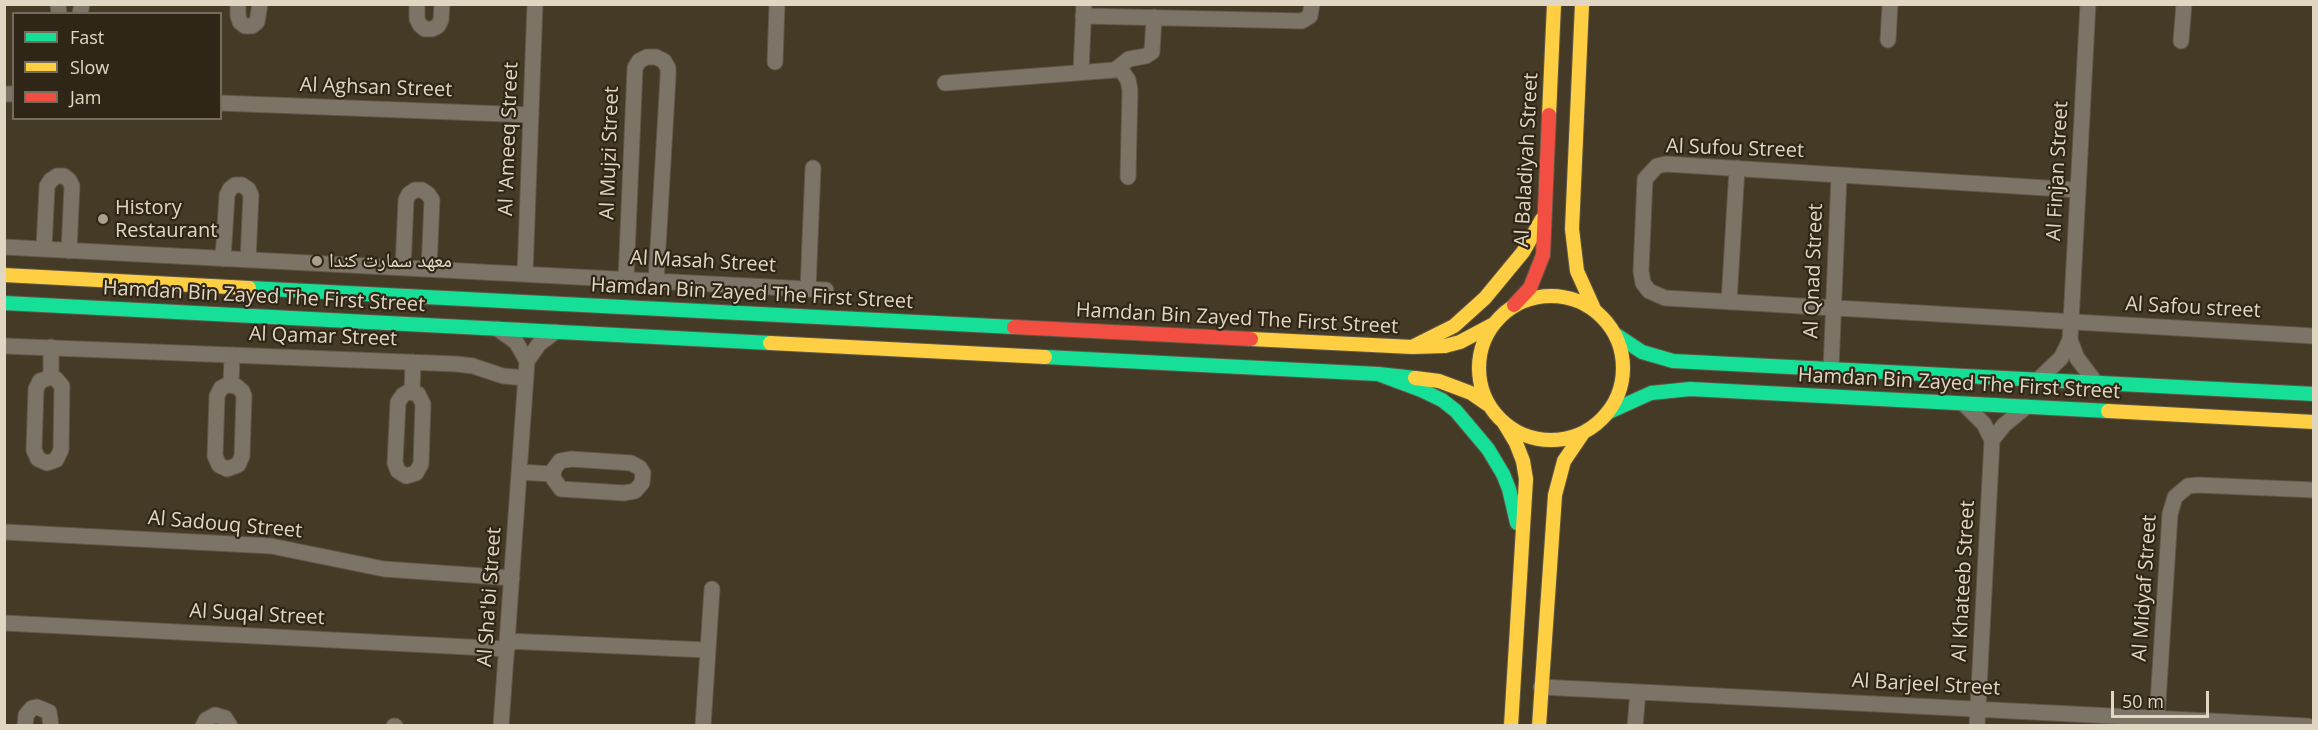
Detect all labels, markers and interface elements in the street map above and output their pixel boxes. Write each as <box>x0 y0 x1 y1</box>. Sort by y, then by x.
legend <box>12 12 222 120</box>
text: Fast <box>70 25 104 49</box>
text: Slow <box>70 55 109 79</box>
street label: Al 'Ameeq Street <box>494 62 524 216</box>
street label: Al Baladiyah Street <box>1510 72 1544 248</box>
street label: Al Aghsan Street <box>299 73 453 103</box>
text: Jam <box>70 85 102 109</box>
street label: Al Mujzi Street <box>596 86 624 220</box>
street label: Al Finjan Street <box>2042 100 2074 242</box>
street label: Al Sufou Street <box>1666 135 1804 163</box>
place label: History Restaurant <box>115 196 217 243</box>
street label: Al Qnad Street <box>1800 203 1828 339</box>
marker: History Restaurant <box>96 212 110 226</box>
street label: Al Masah Street <box>629 246 777 278</box>
place label: معهد سمارت كندا <box>329 249 452 273</box>
marker: معهد سمارت كندا <box>310 254 324 268</box>
street label: Hamdan Bin Zayed The First Street <box>590 274 914 314</box>
street label: Hamdan Bin Zayed The First Street <box>102 277 426 317</box>
street label: Al Safou street <box>2125 292 2261 324</box>
street label: Hamdan Bin Zayed The First Street <box>1075 299 1399 339</box>
street label: Al Qamar Street <box>248 322 398 352</box>
street label: Hamdan Bin Zayed The First Street <box>1797 364 2121 404</box>
street label: Al Khateeb Street <box>1948 500 1980 662</box>
street label: Al Sadouq Street <box>147 506 303 544</box>
street label: Al Midyaf Street <box>2128 514 2162 662</box>
street label: Al Sha'bi Street <box>473 526 507 668</box>
street label: Al Suqal Street <box>189 599 325 631</box>
street label: Al Barjeel Street <box>1851 669 2001 701</box>
scale bar <box>2114 679 2212 717</box>
text: 50 m <box>2122 689 2164 713</box>

